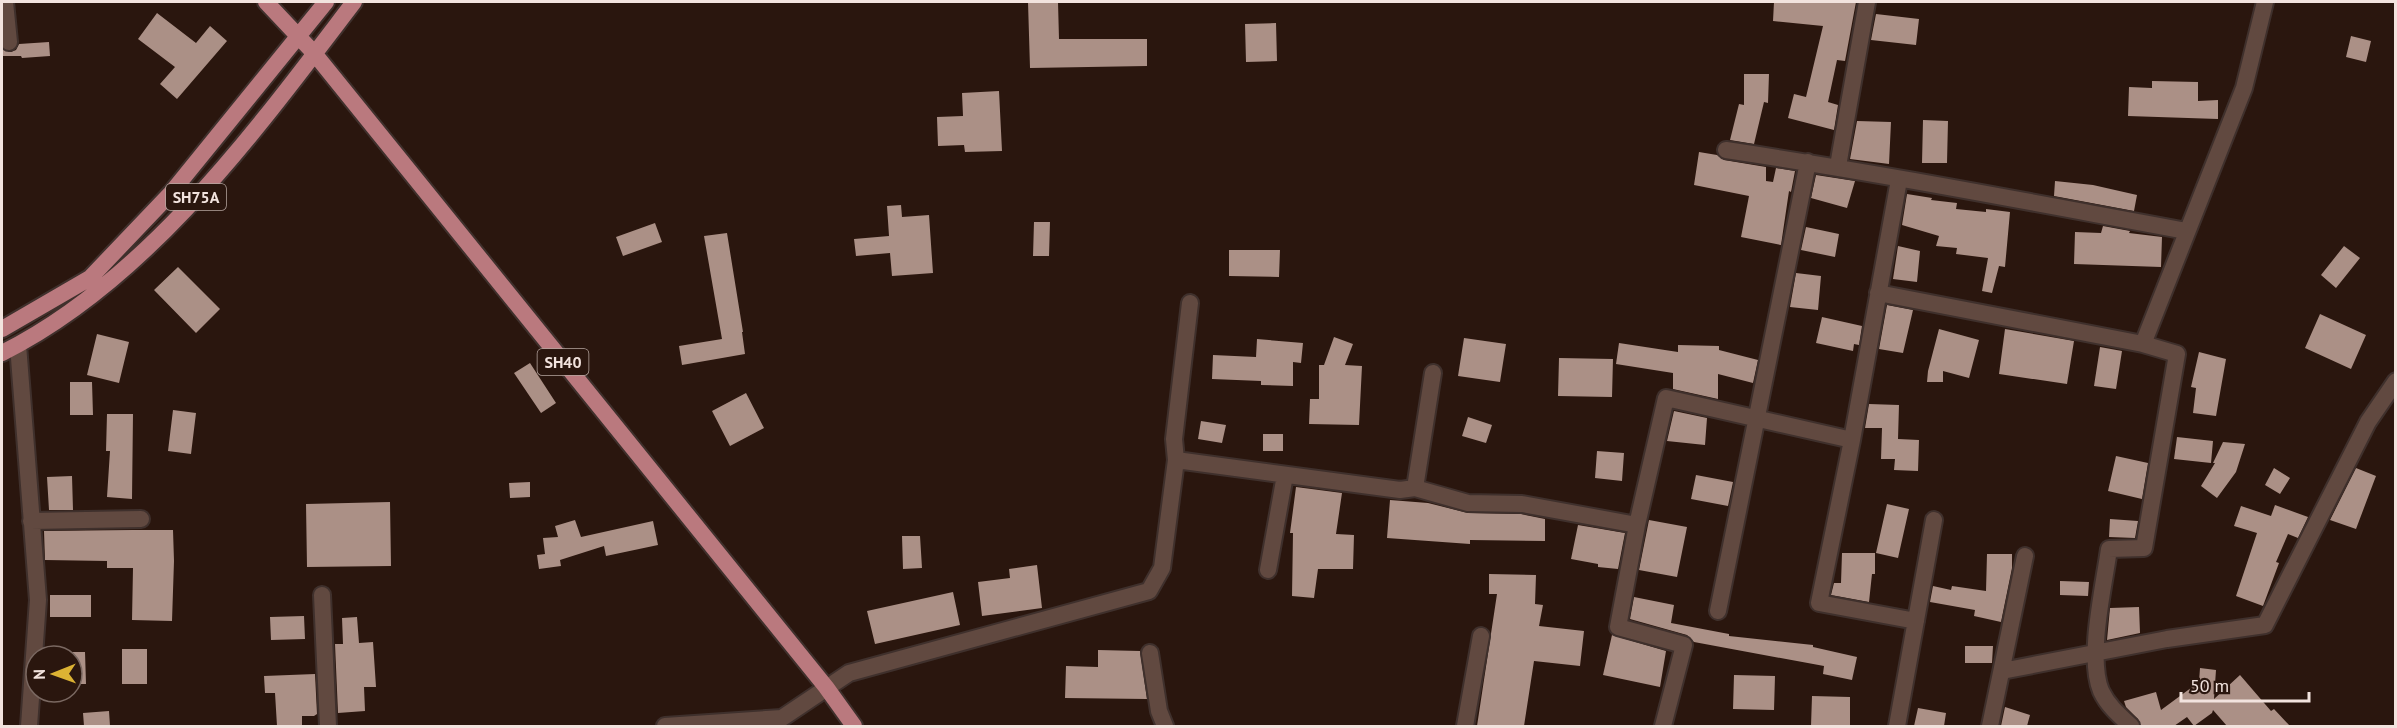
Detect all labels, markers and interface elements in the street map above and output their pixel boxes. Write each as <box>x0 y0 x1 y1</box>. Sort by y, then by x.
road number: SH75A <box>166 184 226 210</box>
road number: SH40 <box>538 349 588 375</box>
north arrow <box>24 644 84 704</box>
scale bar <box>2181 665 2308 703</box>
text: N <box>29 669 49 680</box>
text: 50 m <box>2190 674 2229 697</box>

